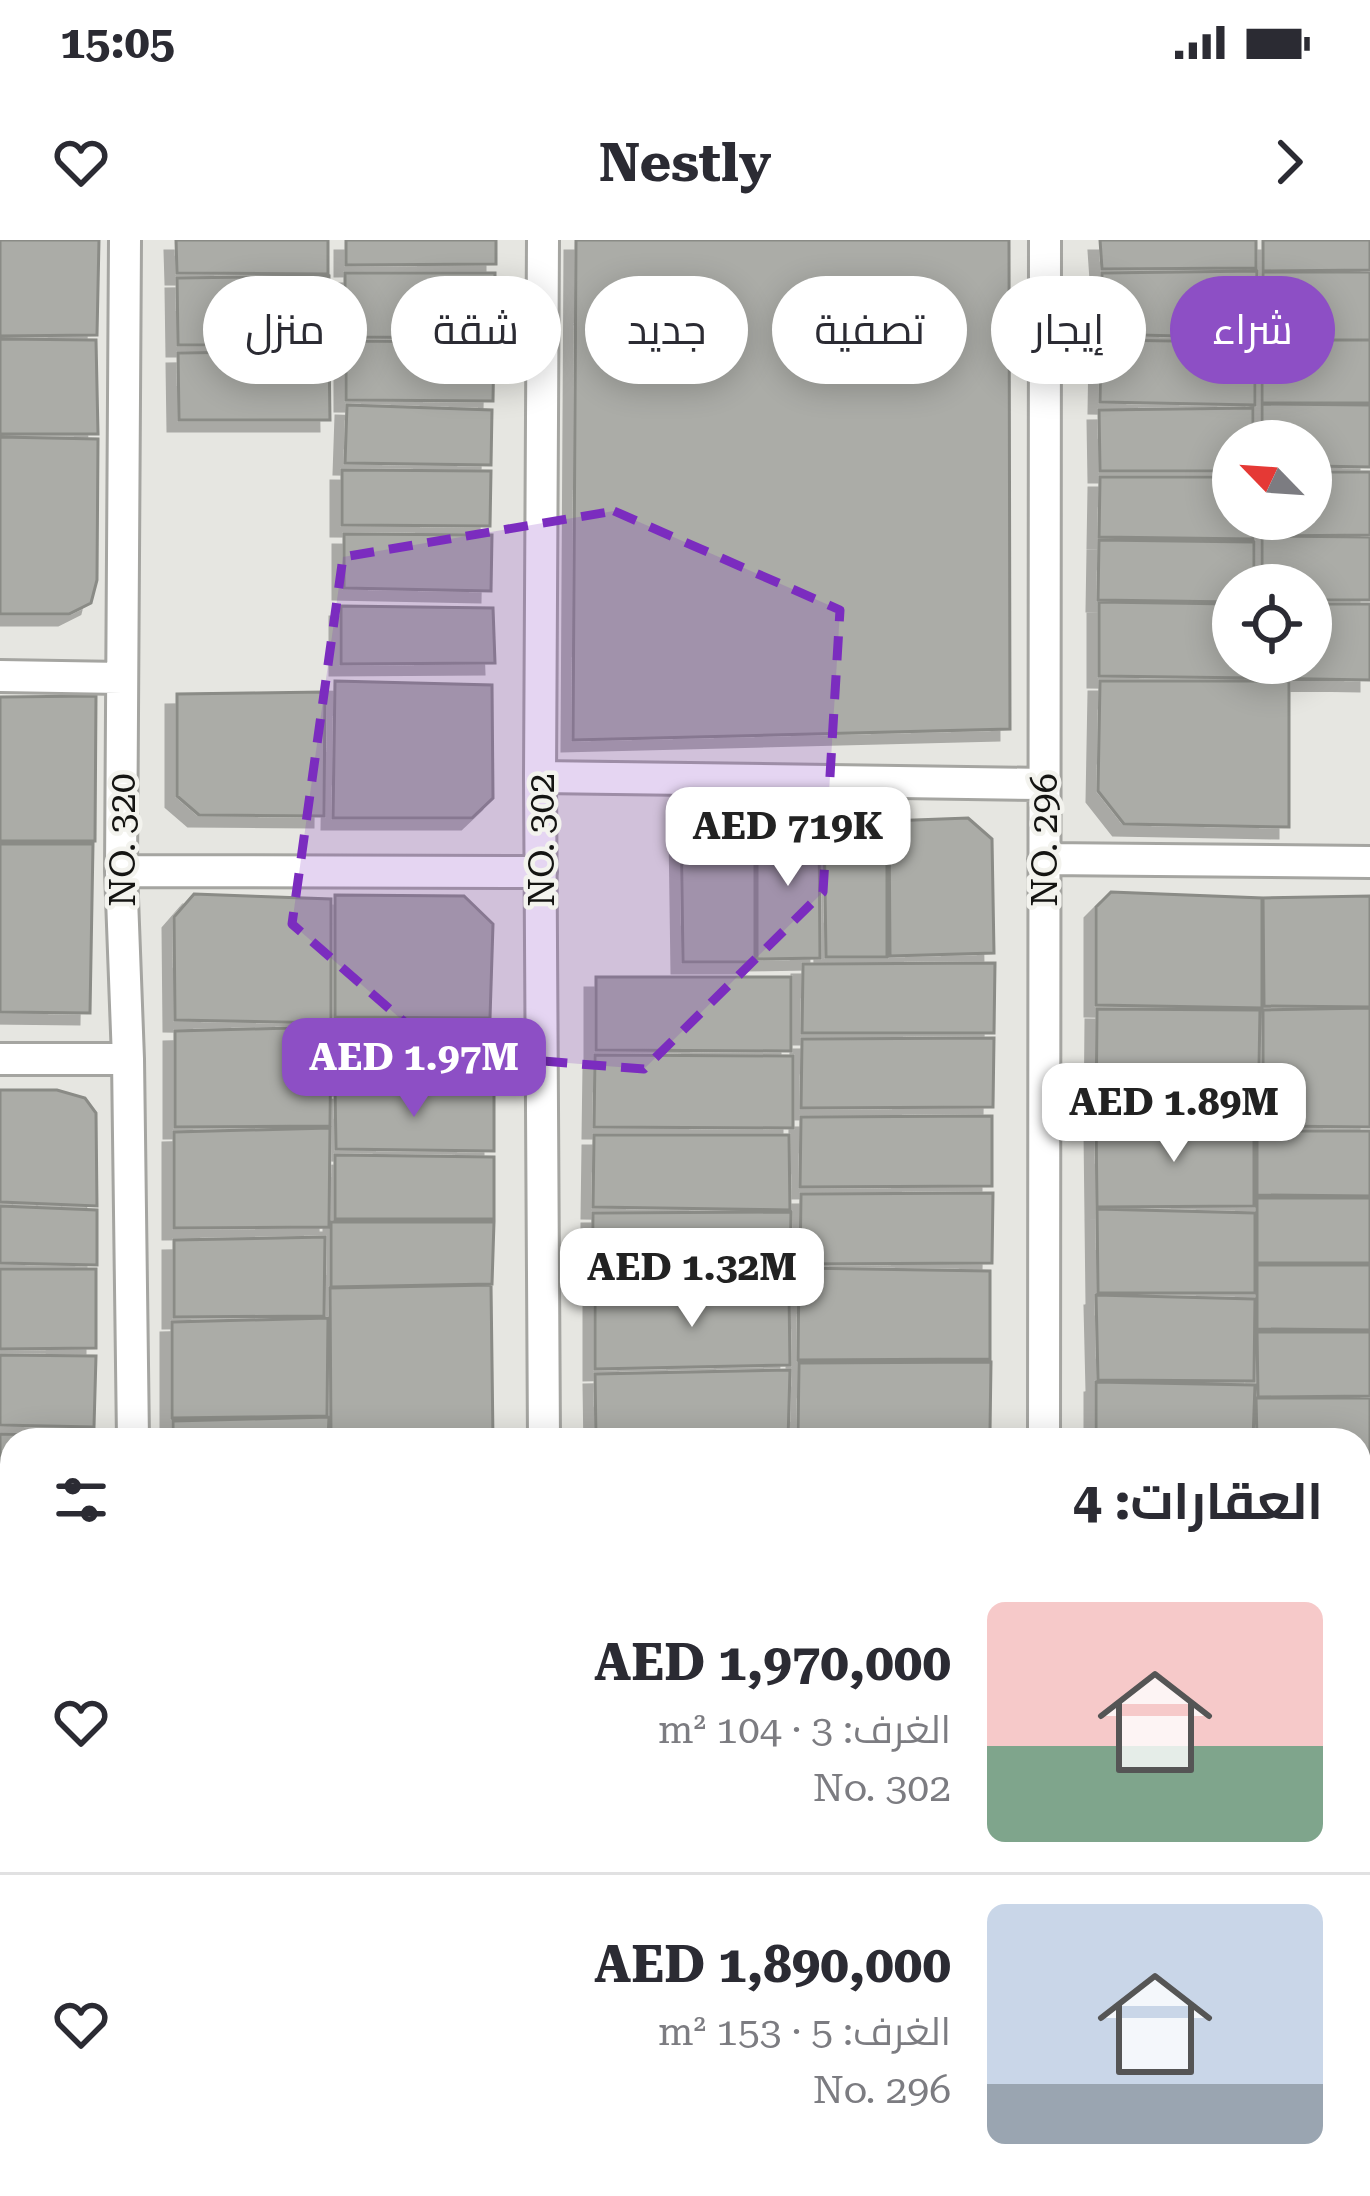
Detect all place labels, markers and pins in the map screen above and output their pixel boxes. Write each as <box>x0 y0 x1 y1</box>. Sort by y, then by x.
pin: AED 719K <box>664 787 912 889</box>
pin: AED 1.97M <box>277 1018 551 1120</box>
pin: AED 1.89M <box>1037 1063 1311 1165</box>
pin: AED 1.32M <box>555 1228 829 1330</box>

